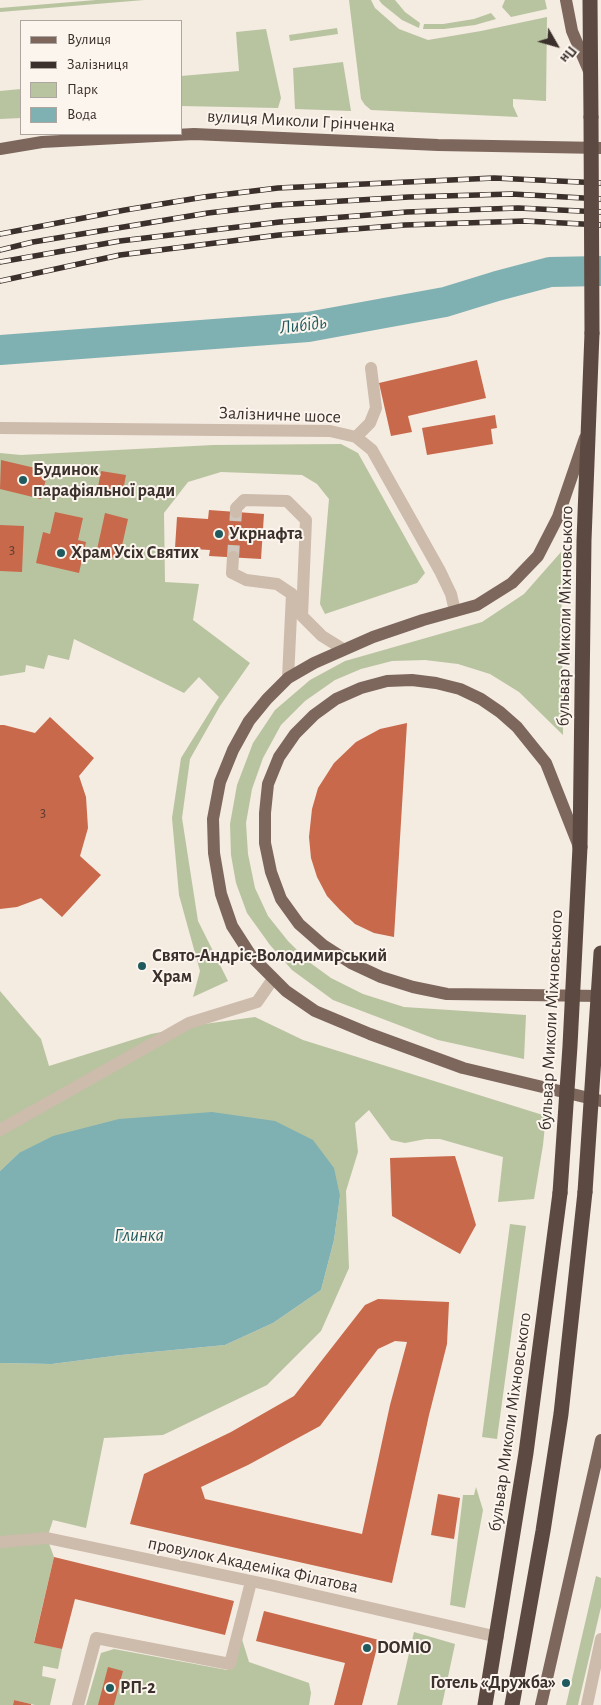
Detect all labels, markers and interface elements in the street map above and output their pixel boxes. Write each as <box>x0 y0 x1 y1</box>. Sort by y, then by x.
legend <box>20 20 182 135</box>
north arrow <box>531 20 581 70</box>
text: Вулиця <box>67 32 111 47</box>
text: Пн <box>557 43 579 65</box>
text: Залізниця <box>67 57 128 72</box>
text: Парк <box>67 82 98 97</box>
street label: вулиця Миколи Грінченка <box>206 105 396 137</box>
text: Вода <box>67 107 97 122</box>
water label: Либідь <box>278 311 328 339</box>
street label: Залізничне шосе <box>219 402 341 428</box>
place label: Будинок парафіяльної ради <box>33 459 175 502</box>
marker: Будинок парафіяльної ради <box>17 474 29 486</box>
street label: бульвар Миколи Міхновського <box>552 505 578 727</box>
place label: Укрнафта <box>229 523 303 545</box>
marker: Укрнафта <box>213 528 225 540</box>
house number: 3 <box>9 540 15 558</box>
place label: Храм Усіх Святих <box>71 542 199 564</box>
marker: Храм Усіх Святих <box>55 547 67 559</box>
house number: 3 <box>40 803 46 821</box>
street label: бульвар Миколи Міхновського <box>534 909 568 1131</box>
place label: Свято-Андріє-Володимирський Храм <box>152 945 387 988</box>
marker: Свято-Андріє-Володимирський Храм <box>136 960 148 972</box>
water label: Глинка <box>114 1224 164 1246</box>
street label: бульвар Миколи Міхновського <box>484 1311 536 1533</box>
street label: провулок Академіка Філатова <box>146 1532 360 1598</box>
place label: DOMIO <box>377 1637 431 1659</box>
marker: DOMIO <box>361 1642 373 1654</box>
place label: Готель «Дружба» <box>430 1672 556 1694</box>
place label: РП-2 <box>120 1677 156 1699</box>
marker: Готель «Дружба» <box>560 1677 572 1689</box>
marker: РП-2 <box>104 1682 116 1694</box>

